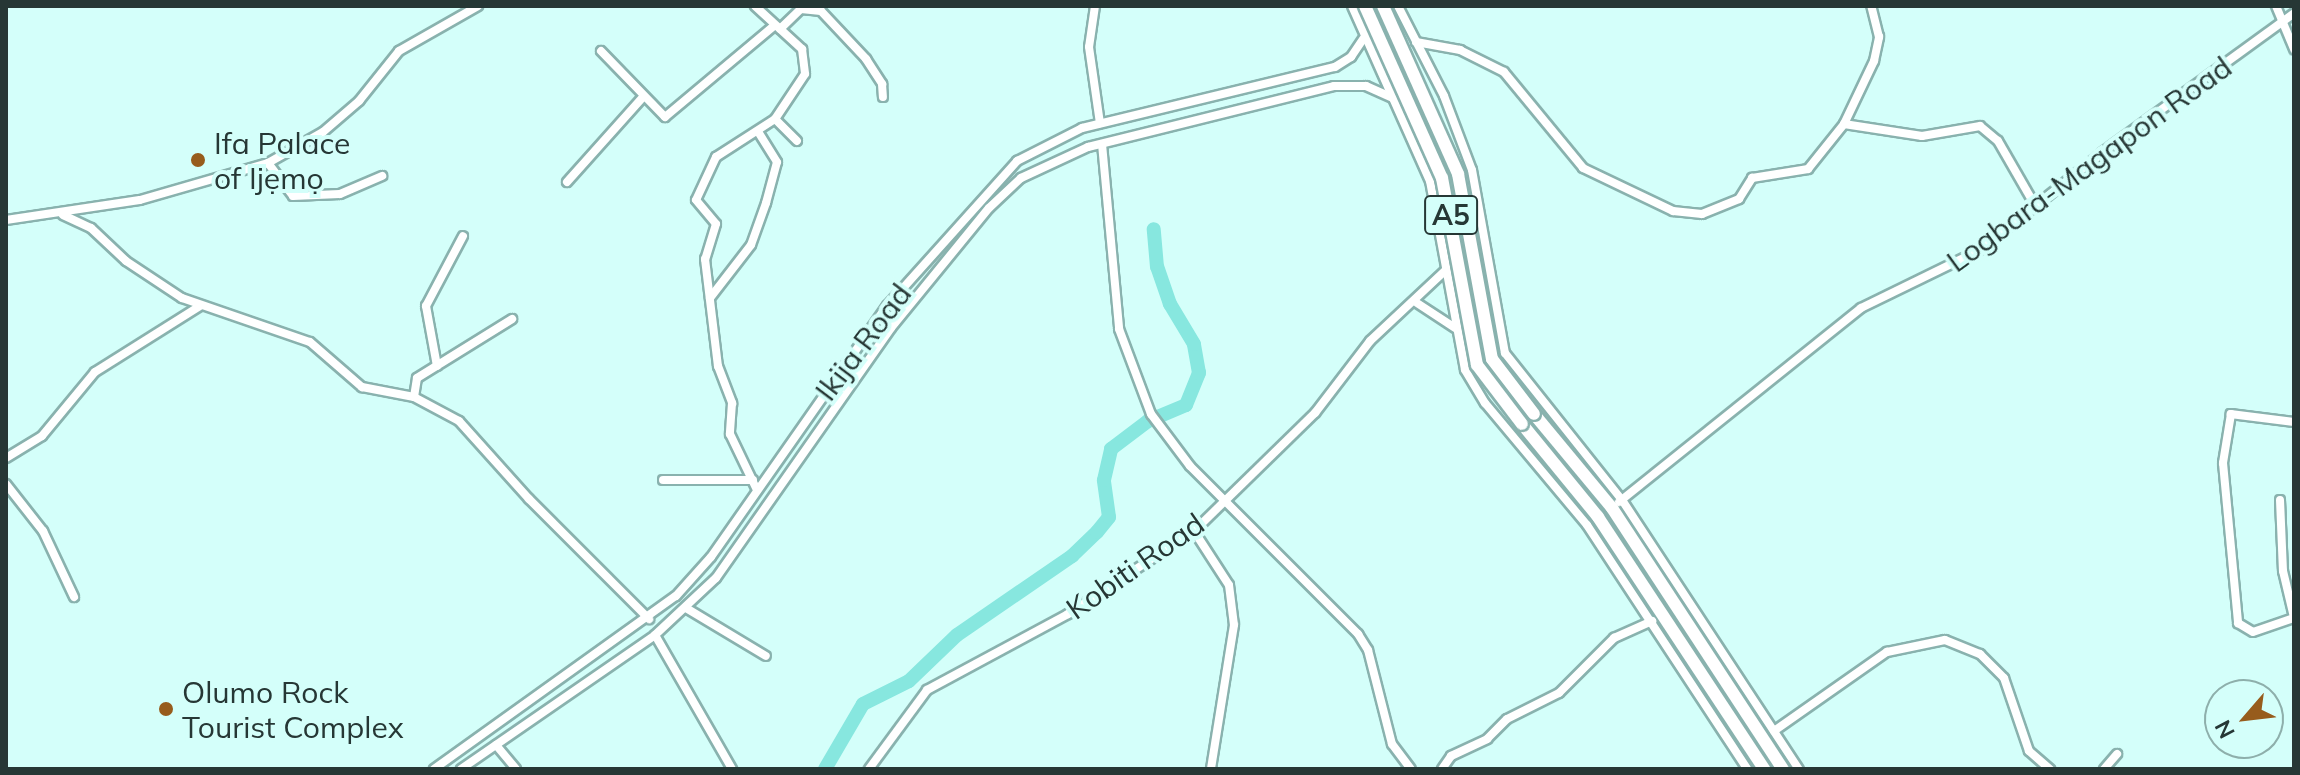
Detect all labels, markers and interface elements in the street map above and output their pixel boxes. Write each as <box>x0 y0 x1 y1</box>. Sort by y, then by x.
street label: Logbara-Magapon Road <box>1940 49 2238 279</box>
place label: Ifa Palace of Ijẹmọ <box>214 125 350 196</box>
marker: Ifa Palace of Ijẹmọ <box>189 151 207 169</box>
road number: A5 <box>1423 191 1479 239</box>
street label: Ikija Road <box>807 277 919 407</box>
street label: Kobiti Road <box>1059 505 1211 627</box>
place label: Olumo Rock Tourist Complex <box>182 674 404 744</box>
north arrow <box>2204 679 2284 759</box>
marker: Olumo Rock Tourist Complex <box>157 700 175 718</box>
text: N <box>2208 715 2241 743</box>

